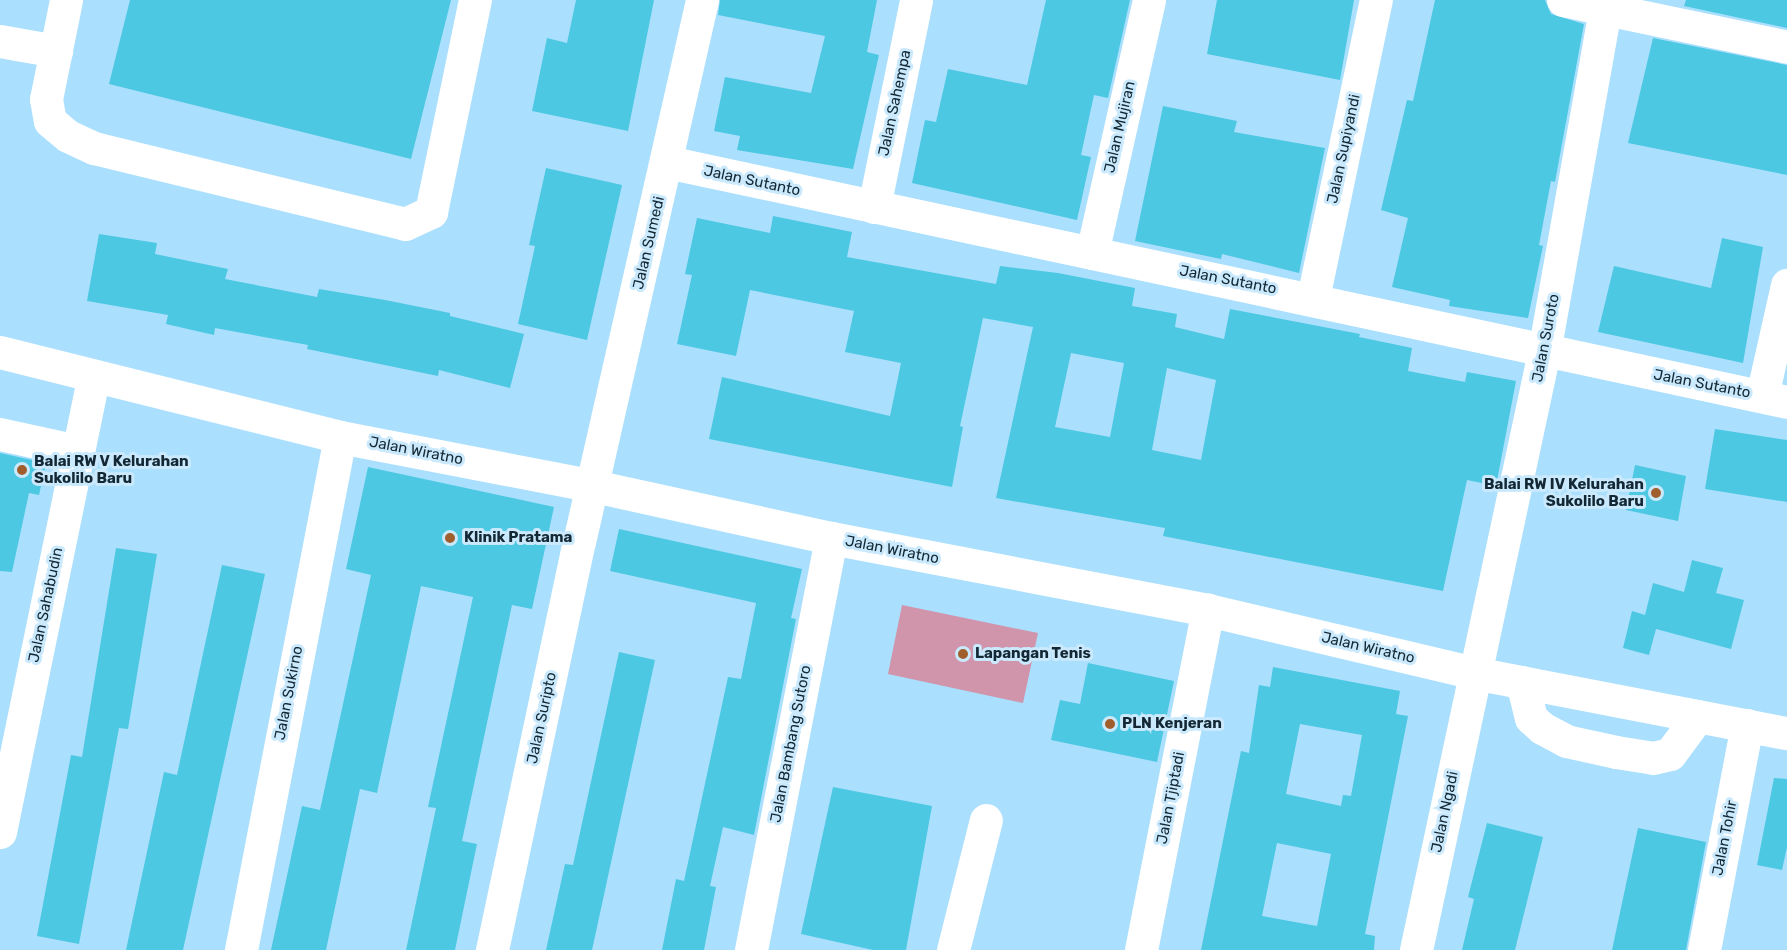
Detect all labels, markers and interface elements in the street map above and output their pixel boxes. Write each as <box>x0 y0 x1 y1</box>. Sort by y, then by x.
street label: Jalan Sahempa <box>875 48 915 158</box>
street label: Jalan Mujiran <box>1101 79 1139 175</box>
street label: Jalan Supiyandi <box>1324 93 1364 205</box>
street label: Jalan Sutanto <box>702 162 802 200</box>
street label: Jalan Sumedi <box>630 195 668 291</box>
street label: Jalan Sutanto <box>1178 262 1278 298</box>
street label: Jalan Suroto <box>1529 292 1563 384</box>
street label: Jalan Sutanto <box>1652 366 1752 402</box>
street label: Jalan Wiratno <box>367 433 465 469</box>
place label: Balai RW V Kelurahan Sukolilo Baru <box>34 452 190 487</box>
marker: Balai RW V Kelurahan Sukolilo Baru <box>15 463 29 477</box>
place label: Balai RW IV Kelurahan Sukolilo Baru <box>1484 475 1644 510</box>
marker: Balai RW IV Kelurahan Sukolilo Baru <box>1649 486 1663 500</box>
marker: Klinik Pratama <box>441 529 459 547</box>
place label: Klinik Pratama <box>464 529 572 547</box>
street label: Jalan Wiratno <box>843 532 941 568</box>
street label: Jalan Sahabudin <box>25 546 67 664</box>
street label: Jalan Wiratno <box>1319 628 1417 668</box>
street label: Jalan Sukirno <box>271 644 307 742</box>
place label: Lapangan Tenis <box>975 645 1091 663</box>
marker: Lapangan Tenis <box>956 647 970 661</box>
street label: Jalan Bambang Sutoro <box>767 664 815 824</box>
street label: Jalan Suripto <box>523 670 561 766</box>
place label: PLN Kenjeran <box>1122 715 1222 733</box>
marker: PLN Kenjeran <box>1103 717 1117 731</box>
street label: Jalan Tjiptadi <box>1153 750 1189 846</box>
street label: Jalan Ngadi <box>1428 770 1462 854</box>
street label: Jalan Tohir <box>1709 799 1741 877</box>

